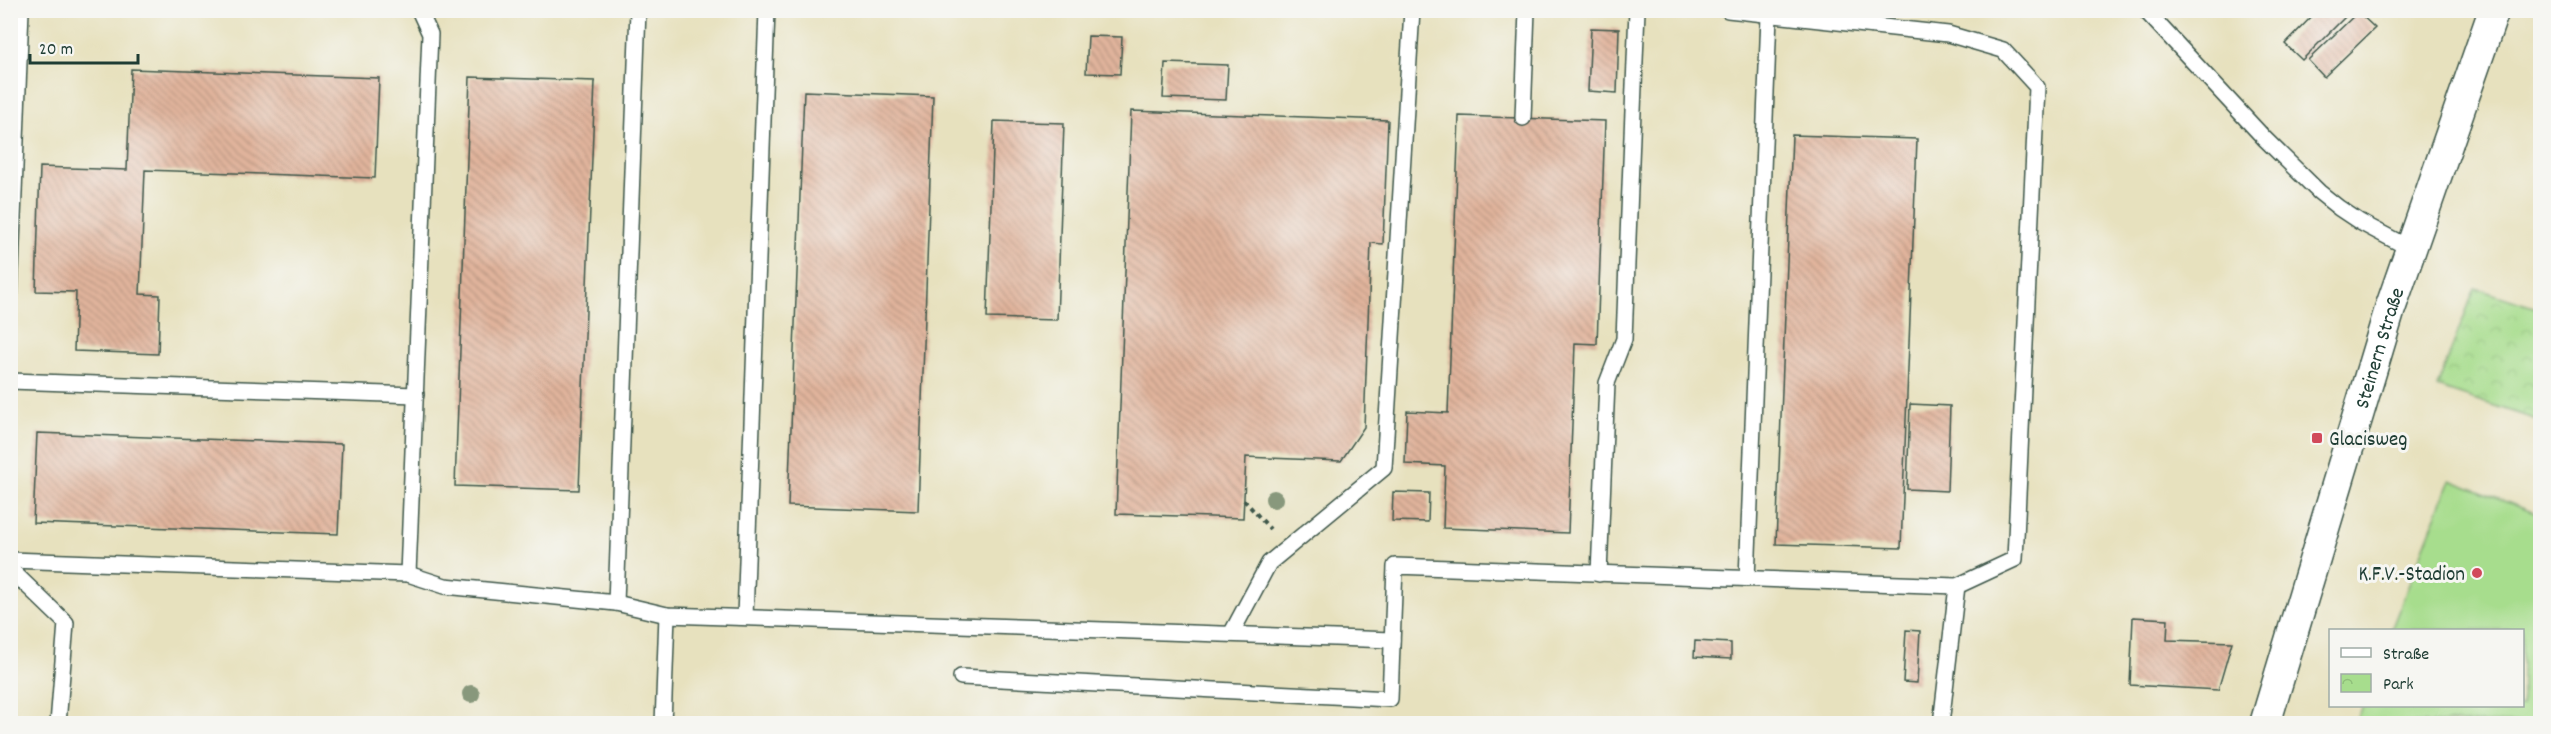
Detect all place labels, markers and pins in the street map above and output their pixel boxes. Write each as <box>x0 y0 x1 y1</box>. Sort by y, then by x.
place label: Glacisweg <box>2329 426 2408 456</box>
marker: Glacisweg <box>2310 431 2324 445</box>
place label: K.F.V.-Stadion <box>2359 561 2465 591</box>
marker: K.F.V.-Stadion <box>2470 566 2484 580</box>

